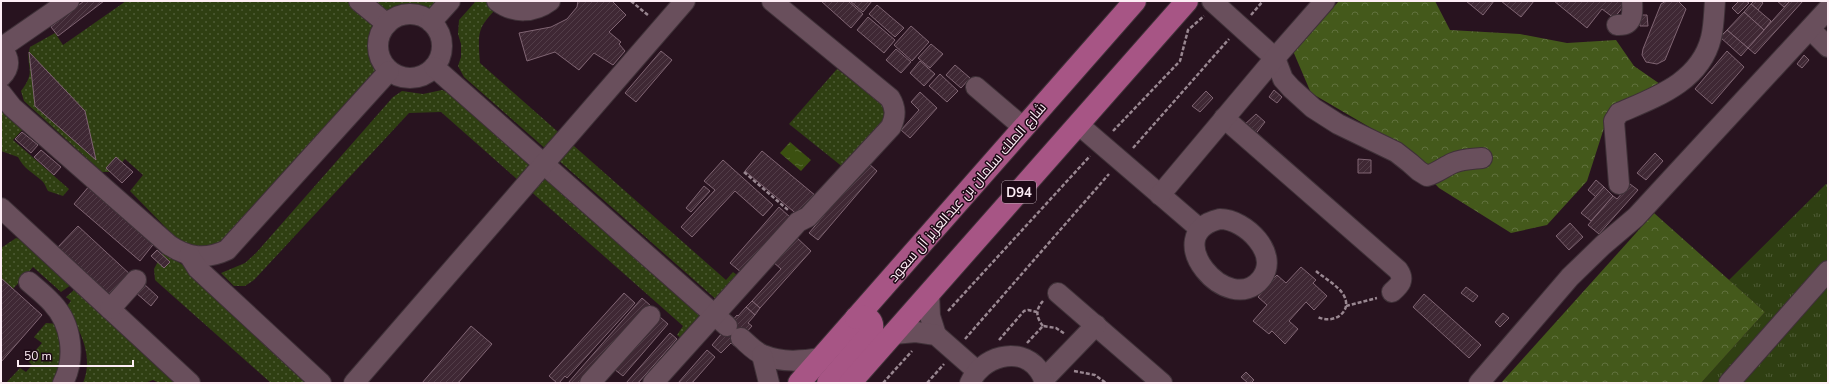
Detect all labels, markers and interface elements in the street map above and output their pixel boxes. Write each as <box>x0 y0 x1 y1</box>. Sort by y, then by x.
street label: شارع الملك سلمان بن عبدالعزيز آل سعود <box>884 99 1051 286</box>
road number: D94 <box>1002 181 1036 203</box>
scale bar <box>18 342 133 368</box>
text: 50 m <box>24 348 52 364</box>

